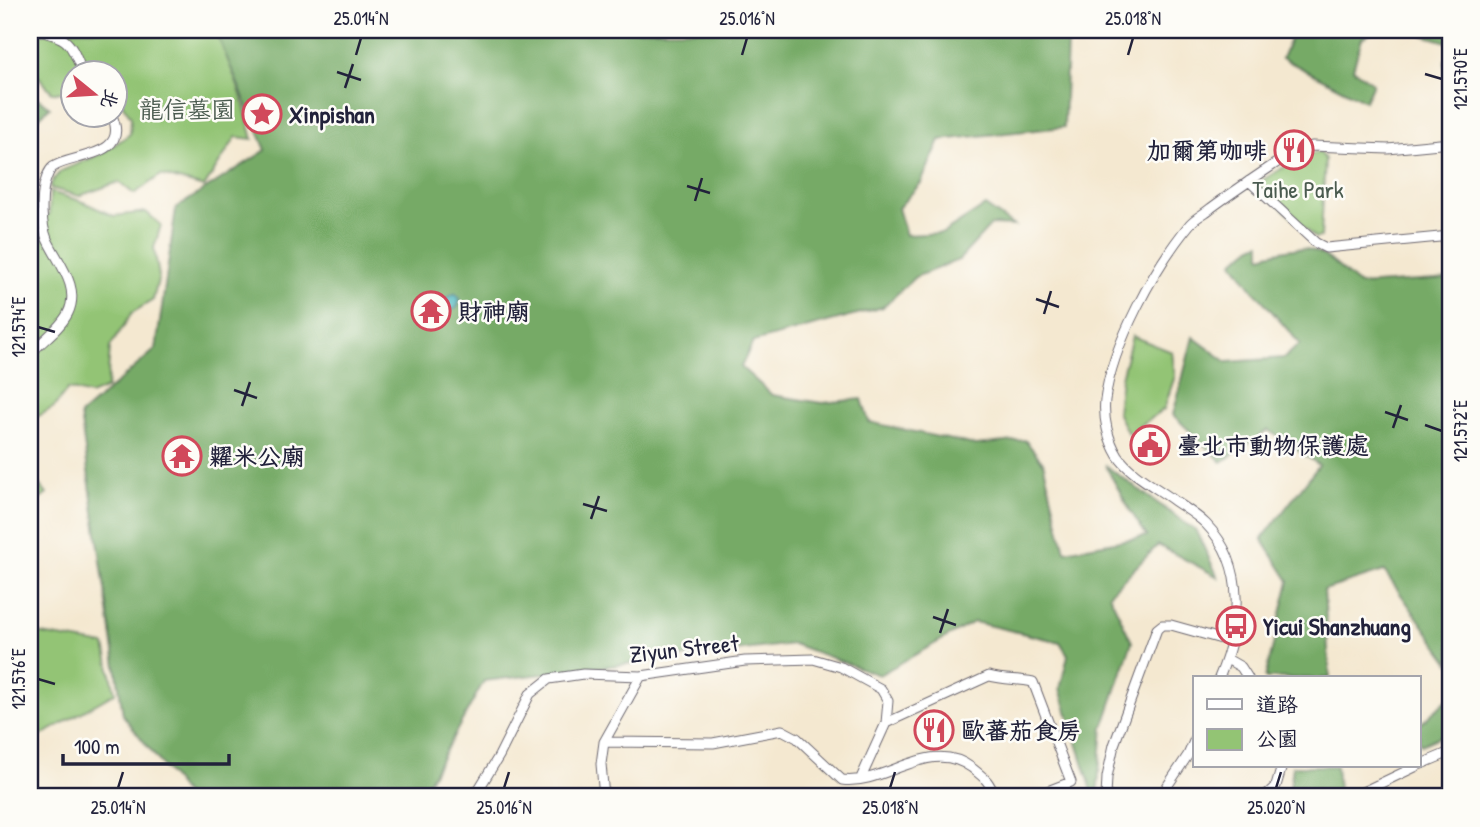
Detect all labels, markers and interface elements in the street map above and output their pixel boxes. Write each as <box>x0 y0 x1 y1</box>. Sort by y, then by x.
text: 25.014°N <box>334 6 389 31</box>
text: 25.016°N <box>719 6 775 31</box>
text: 25.018°N <box>1105 6 1161 31</box>
text: 121.570°E <box>1448 48 1473 110</box>
north arrow <box>60 60 130 130</box>
text: 北 <box>95 86 125 112</box>
park label: 龍信墓園 <box>139 93 235 125</box>
place icon: Xinpishan <box>241 93 283 135</box>
place label: Xinpishan <box>289 98 375 131</box>
restaurant icon: 加爾第咖啡 <box>1273 129 1315 171</box>
place label: 加爾第咖啡 <box>1147 134 1267 166</box>
park label: Taihe Park <box>1252 173 1344 205</box>
temple icon: 財神廟 <box>410 290 452 332</box>
place label: 財神廟 <box>458 295 530 327</box>
text: 121.574°E <box>6 297 31 357</box>
text: 121.572°E <box>1448 400 1473 462</box>
public building icon: 臺北市動物保護處 <box>1129 424 1171 466</box>
place label: 臺北市動物保護處 <box>1177 429 1369 461</box>
temple icon: 糶米公廟 <box>161 435 203 477</box>
place label: 糶米公廟 <box>209 440 305 472</box>
bus stop icon: Yicui Shanzhuang <box>1215 605 1257 647</box>
place label: Yicui Shanzhuang <box>1263 610 1411 643</box>
street label: Ziyun Street <box>628 626 741 670</box>
text: 121.576°E <box>6 648 31 710</box>
legend <box>1193 676 1420 768</box>
text: 道路 <box>1256 690 1298 719</box>
restaurant icon: 歐蕃茄食房 <box>913 709 955 751</box>
place label: 歐蕃茄食房 <box>961 714 1081 746</box>
scale bar <box>63 722 229 766</box>
text: 公園 <box>1256 724 1298 753</box>
text: 100 m <box>74 732 120 761</box>
text: 25.014°N <box>91 795 146 820</box>
text: 25.016°N <box>476 795 532 820</box>
text: 25.018°N <box>862 795 918 820</box>
text: 25.020°N <box>1247 795 1305 820</box>

